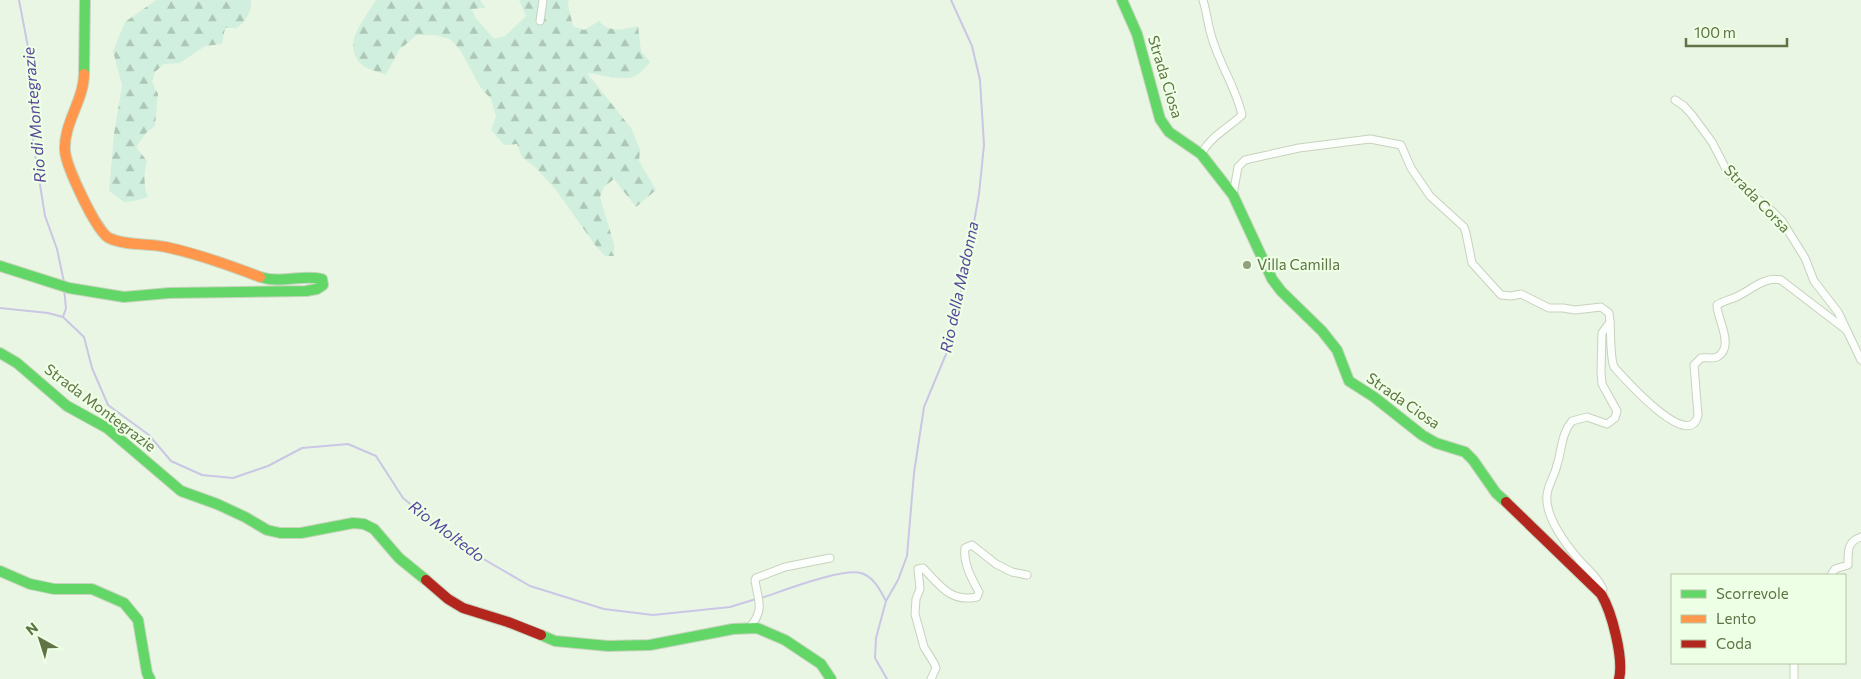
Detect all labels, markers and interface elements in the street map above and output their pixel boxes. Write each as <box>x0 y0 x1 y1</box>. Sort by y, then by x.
scale bar <box>1686 15 1787 47</box>
text: 100 m <box>1694 23 1736 41</box>
street label: Strada Ciosa <box>1145 33 1187 120</box>
water label: Rio di Montegrazie <box>18 46 49 184</box>
street label: Strada Corsa <box>1721 161 1795 236</box>
water label: Rio della Madonna <box>935 220 982 354</box>
place label: Villa Camilla <box>1257 255 1340 273</box>
marker: Villa Camilla <box>1241 259 1253 271</box>
street label: Strada Montegrazie <box>41 359 160 455</box>
street label: Strada Ciosa <box>1363 368 1444 432</box>
water label: Rio Moltedo <box>406 496 489 565</box>
legend <box>1671 574 1846 664</box>
text: Scorrevole <box>1716 584 1789 602</box>
text: Lento <box>1716 609 1756 627</box>
north arrow <box>15 614 65 664</box>
text: N <box>22 619 41 638</box>
text: Coda <box>1716 634 1752 652</box>

